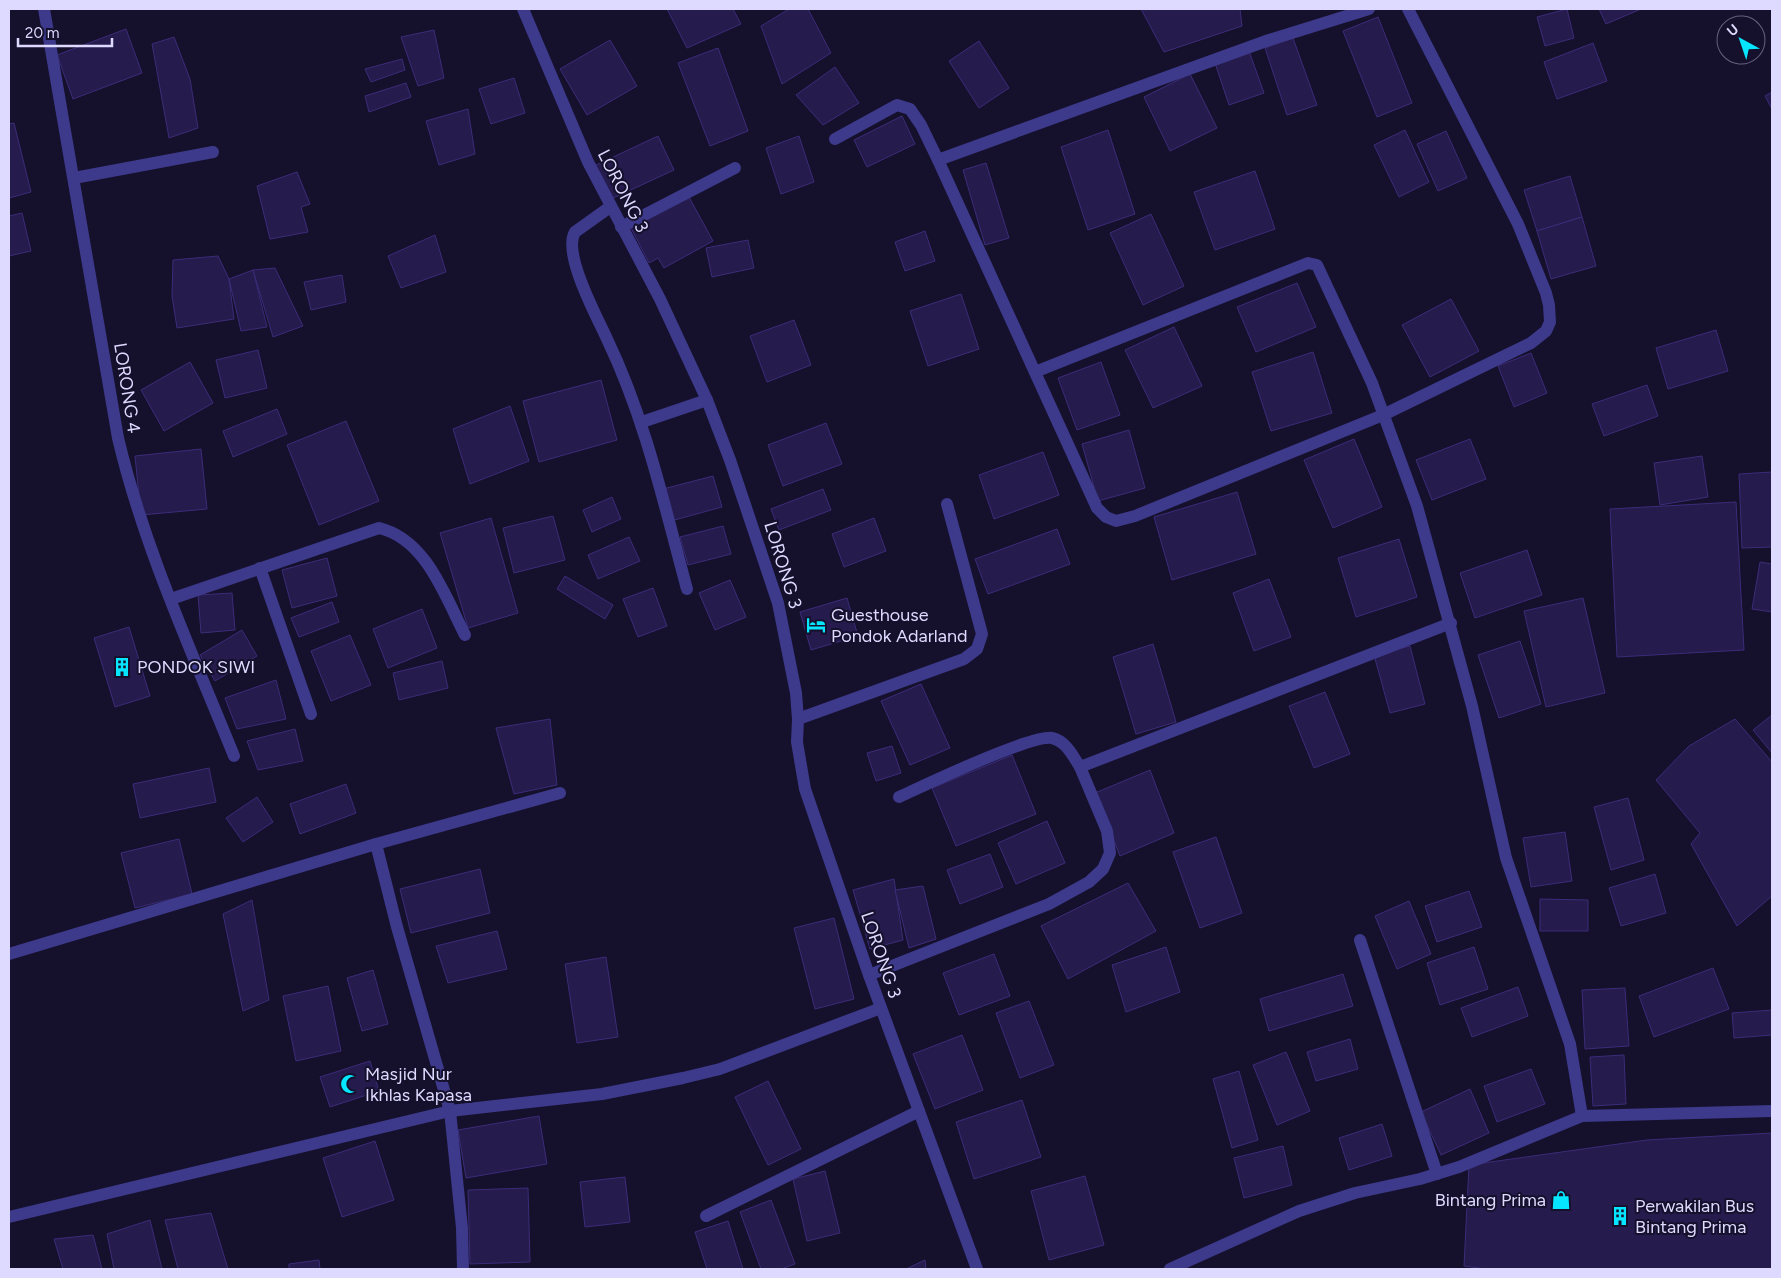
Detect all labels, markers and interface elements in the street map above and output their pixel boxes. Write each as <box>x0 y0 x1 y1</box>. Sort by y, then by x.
scale bar <box>18 15 111 47</box>
north arrow <box>1716 15 1766 65</box>
text: U <box>1724 21 1742 40</box>
text: 20 m <box>25 24 59 42</box>
street label: LORONG 3 <box>593 146 653 236</box>
street label: LORONG 4 <box>109 341 145 435</box>
street label: LORONG 3 <box>759 519 807 611</box>
place label: Guesthouse Pondok Adarland <box>831 604 968 647</box>
hotel icon: Guesthouse Pondok Adarland <box>805 614 827 636</box>
building icon: PONDOK SIWI <box>111 656 133 678</box>
place label: PONDOK SIWI <box>137 656 255 678</box>
street label: LORONG 3 <box>856 909 906 1001</box>
place label: Masjid Nur Ikhlas Kapasa <box>365 1063 472 1106</box>
mosque icon: Masjid Nur Ikhlas Kapasa <box>339 1073 361 1095</box>
place label: Bintang Prima <box>1435 1189 1546 1211</box>
shop icon: Bintang Prima <box>1550 1189 1572 1211</box>
place label: Perwakilan Bus Bintang Prima <box>1635 1195 1754 1238</box>
building icon: Perwakilan Bus Bintang Prima <box>1609 1205 1631 1227</box>

